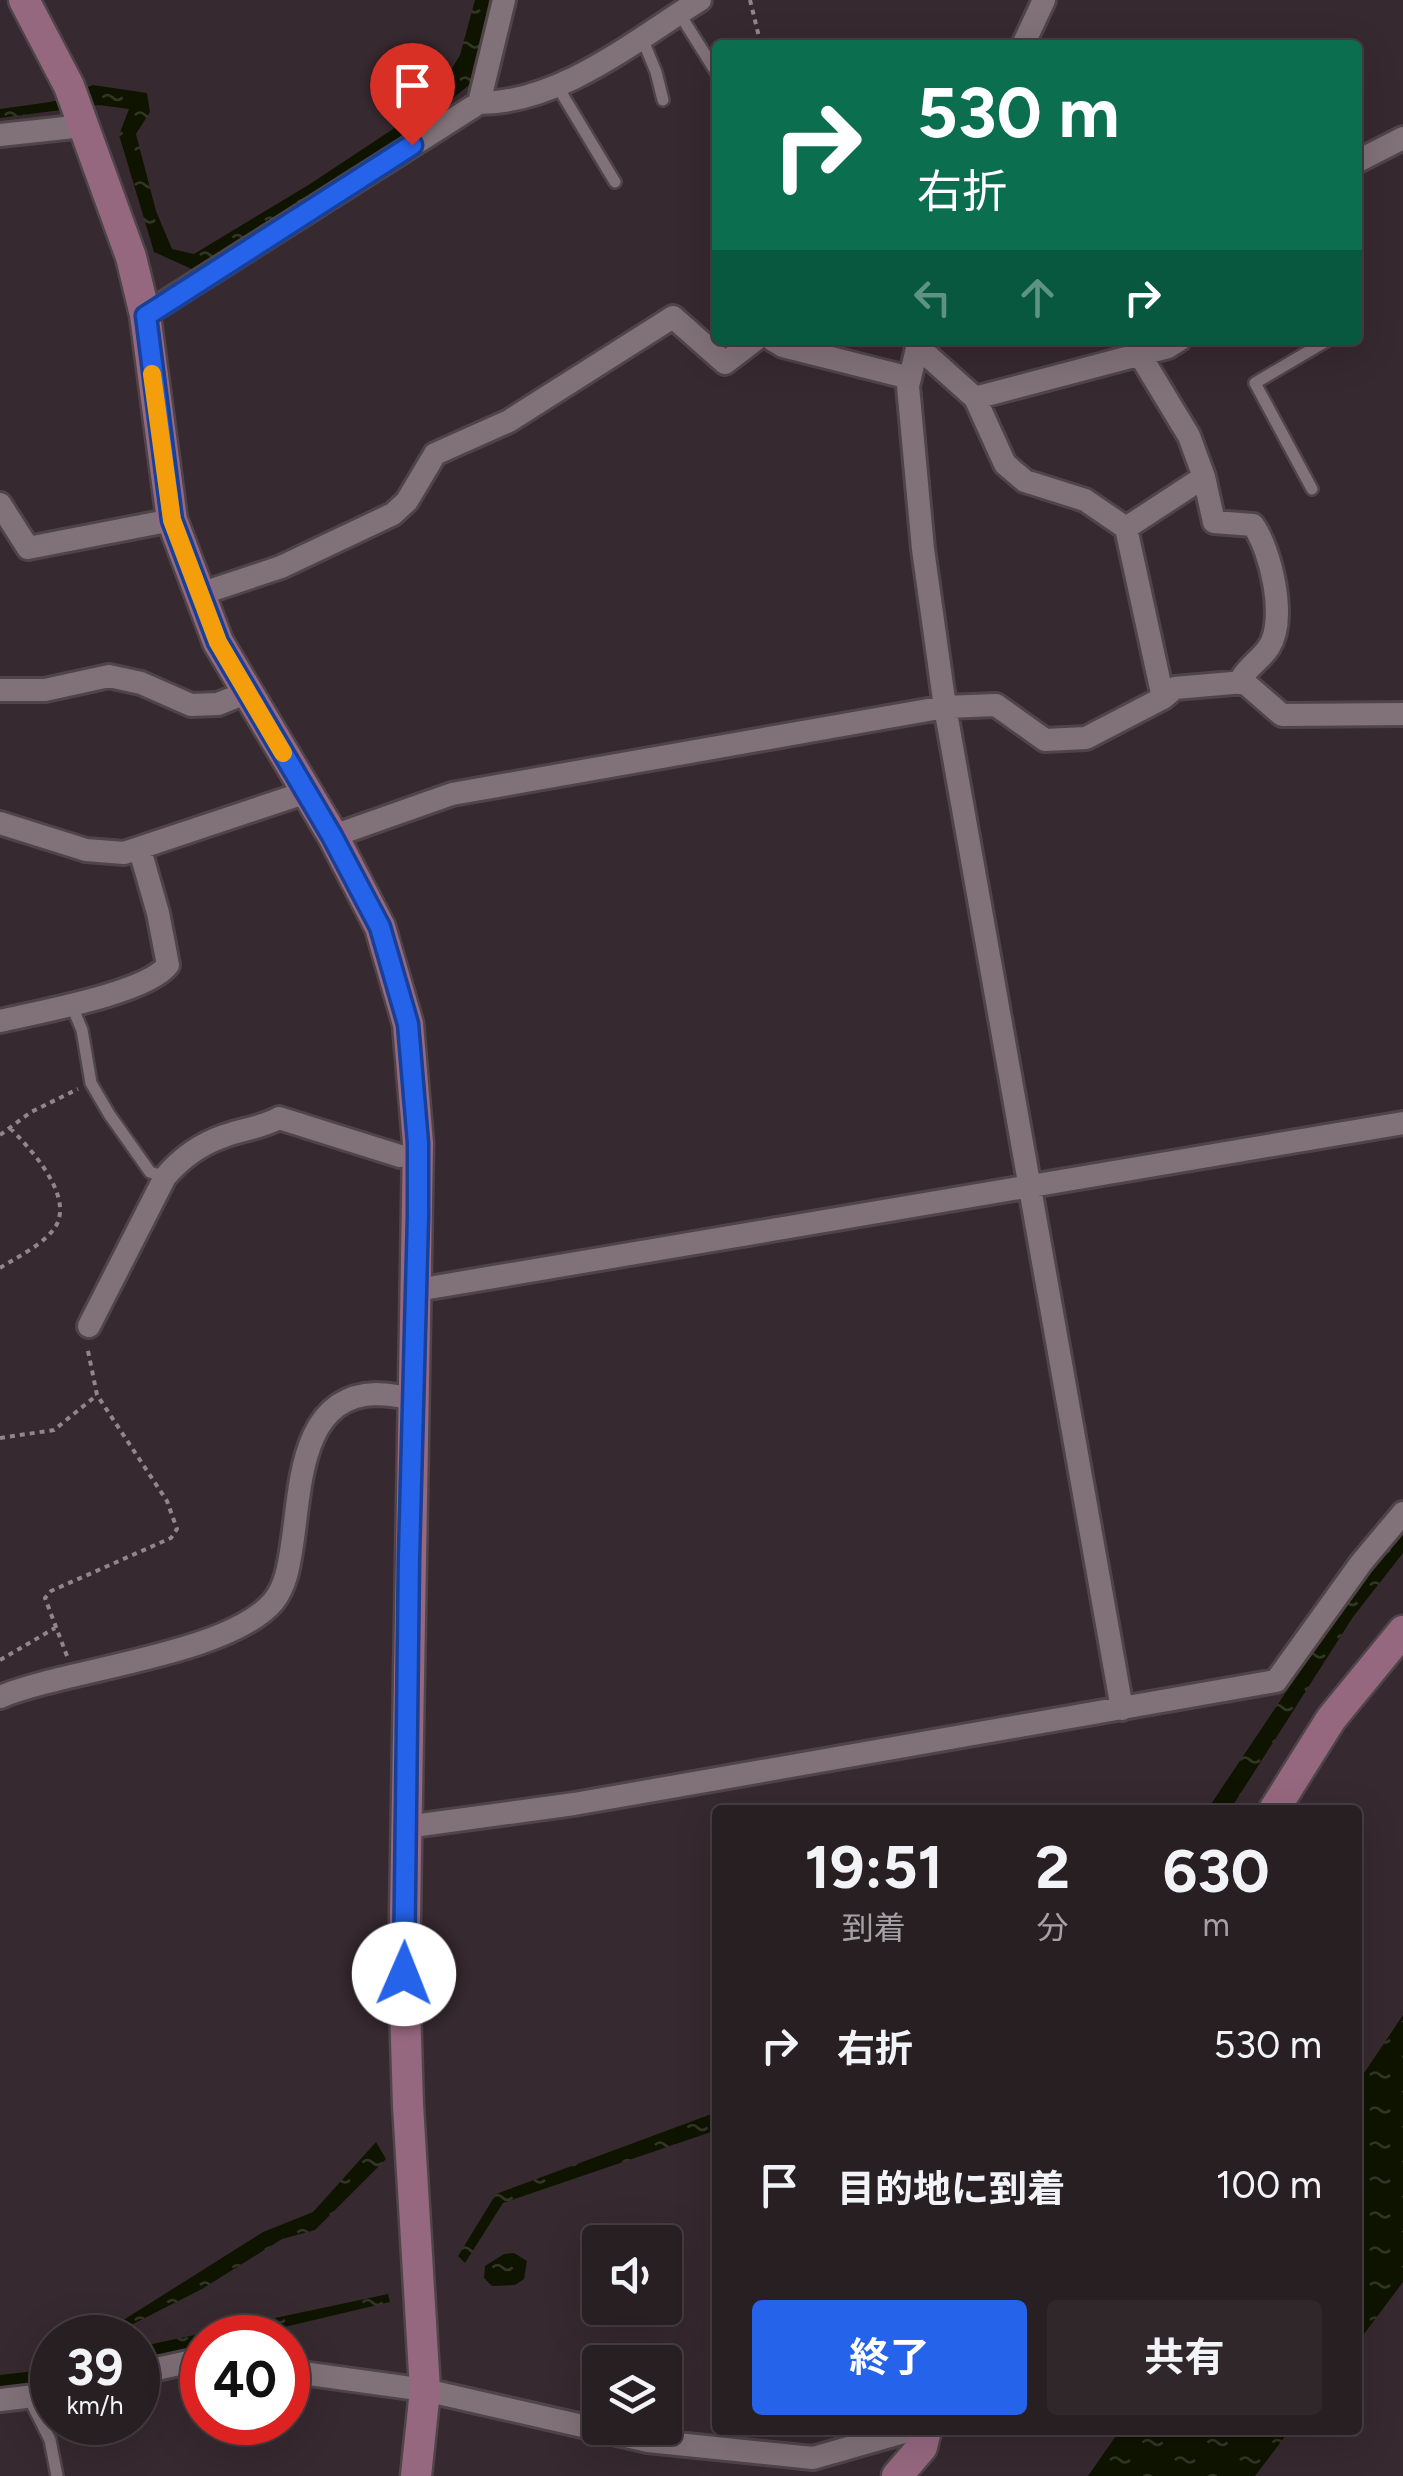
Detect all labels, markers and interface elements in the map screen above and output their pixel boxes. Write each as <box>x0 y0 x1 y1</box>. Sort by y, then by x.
pin <box>370 43 455 146</box>
icon: arrive <box>385 58 440 113</box>
text: 530 m <box>917 70 1120 155</box>
icon: right <box>752 80 882 210</box>
text: 右折 <box>917 164 1007 218</box>
icon: left <box>905 270 960 325</box>
icon: ahead <box>1010 270 1065 325</box>
icon: right <box>1115 270 1170 325</box>
text: 19:51 <box>804 1831 943 1903</box>
text: 2 <box>1035 1831 1070 1903</box>
text: 630 <box>1162 1835 1270 1907</box>
text: m <box>1202 1906 1230 1944</box>
text: 到着 <box>842 1909 906 1947</box>
text: 分 <box>1037 1909 1069 1947</box>
position arrow <box>352 1922 456 2026</box>
icon: right <box>752 2018 807 2073</box>
text: 530 m <box>1213 2022 1322 2068</box>
text: 右折 <box>837 2026 913 2072</box>
icon: arrive <box>752 2158 807 2213</box>
text: 100 m <box>1216 2162 1322 2208</box>
text: 目的地に到着 <box>837 2166 1065 2212</box>
map controls <box>582 2225 682 2445</box>
button: sound <box>582 2225 682 2325</box>
button: 終了 <box>752 2300 1027 2415</box>
button: 共有 <box>1047 2300 1322 2415</box>
speed limit sign: 40 <box>180 2315 310 2445</box>
text: 39 <box>67 2337 123 2398</box>
button: layers <box>582 2345 682 2445</box>
text: km/h <box>66 2390 124 2420</box>

